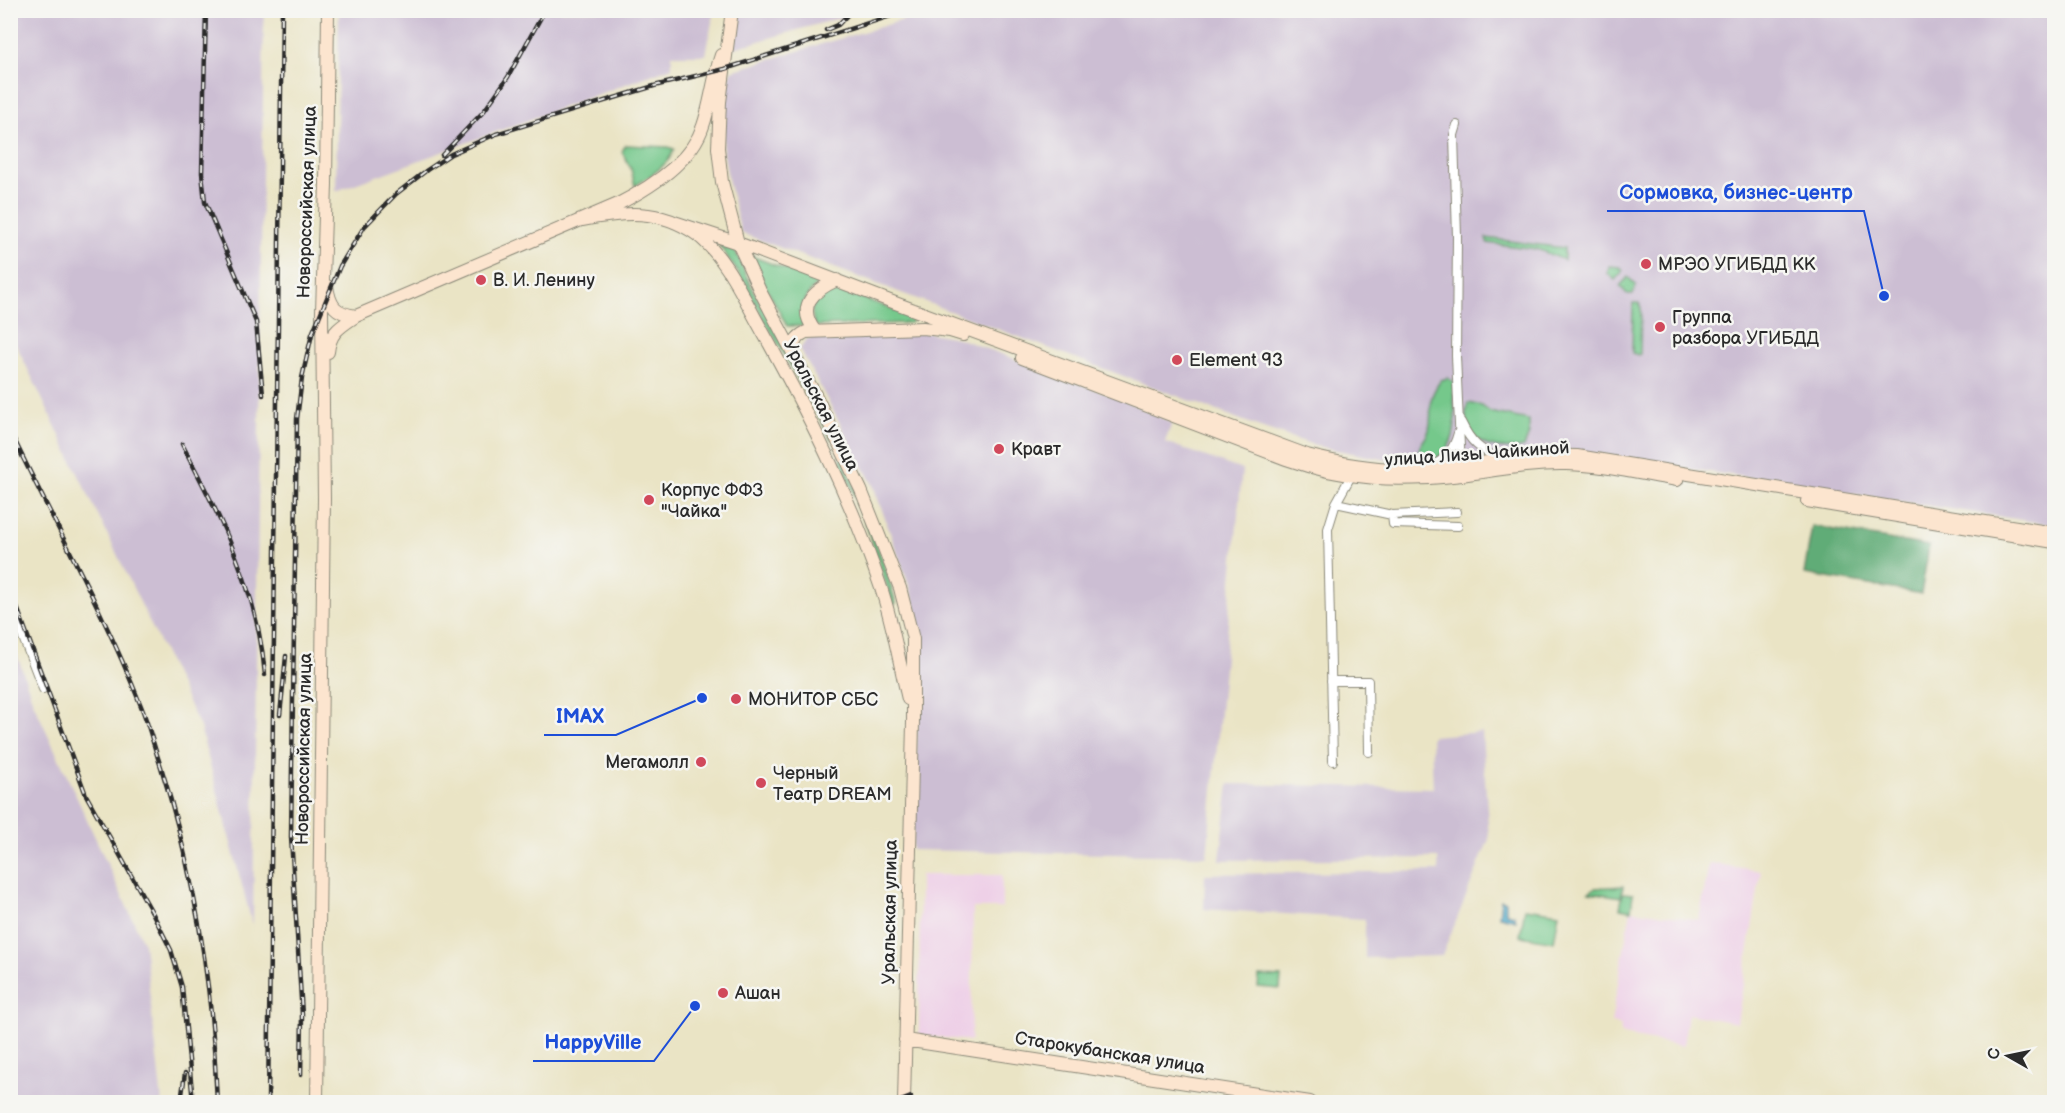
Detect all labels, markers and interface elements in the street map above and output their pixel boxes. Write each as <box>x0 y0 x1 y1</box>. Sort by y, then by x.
street label: Новороссийская улица <box>293 105 321 299</box>
callout: Сормовка, бизнес-центр <box>1607 173 1864 211</box>
text: Сормовка, бизнес-центр <box>1619 181 1853 205</box>
place label: МРЭО УГИБДД КК <box>1658 254 1816 275</box>
marker: МРЭО УГИБДД КК <box>1639 257 1653 271</box>
place label: В. И. Ленину <box>493 270 595 291</box>
marker: В. И. Ленину <box>474 273 488 287</box>
place label: Группа разбора УГИБДД <box>1672 307 1820 349</box>
marker: Группа разбора УГИБДД <box>1653 320 1667 334</box>
street label: Уральская улица <box>779 336 863 475</box>
place label: Element 93 <box>1189 350 1283 371</box>
marker: Element 93 <box>1170 353 1184 367</box>
street label: улица Лизы Чайкиной <box>1384 437 1570 471</box>
place label: Кравт <box>1011 439 1062 460</box>
marker: Кравт <box>992 442 1006 456</box>
place label: Корпус ФФЗ "Чайка" <box>661 480 763 522</box>
marker: Корпус ФФЗ "Чайка" <box>642 493 656 507</box>
street label: Новороссийская улица <box>292 652 316 845</box>
place label: МОНИТОР СБС <box>748 689 878 710</box>
marker: МОНИТОР СБС <box>729 692 743 706</box>
callout: IMAX <box>544 697 616 735</box>
text: IMAX <box>556 705 604 729</box>
place label: Мегамолл <box>605 752 689 773</box>
marker: Мегамолл <box>694 755 708 769</box>
place label: Черный Театр DREAM <box>773 763 892 805</box>
marker: Черный Театр DREAM <box>754 776 768 790</box>
street label: Уральская улица <box>878 839 902 985</box>
place label: Ашан <box>734 983 781 1004</box>
marker: Ашан <box>716 986 730 1000</box>
callout: HappyVille <box>533 1023 654 1061</box>
north arrow <box>1978 1026 2038 1086</box>
street label: Старокубанская улица <box>1013 1028 1207 1078</box>
text: HappyVille <box>545 1031 641 1055</box>
text: С <box>1984 1047 2005 1061</box>

